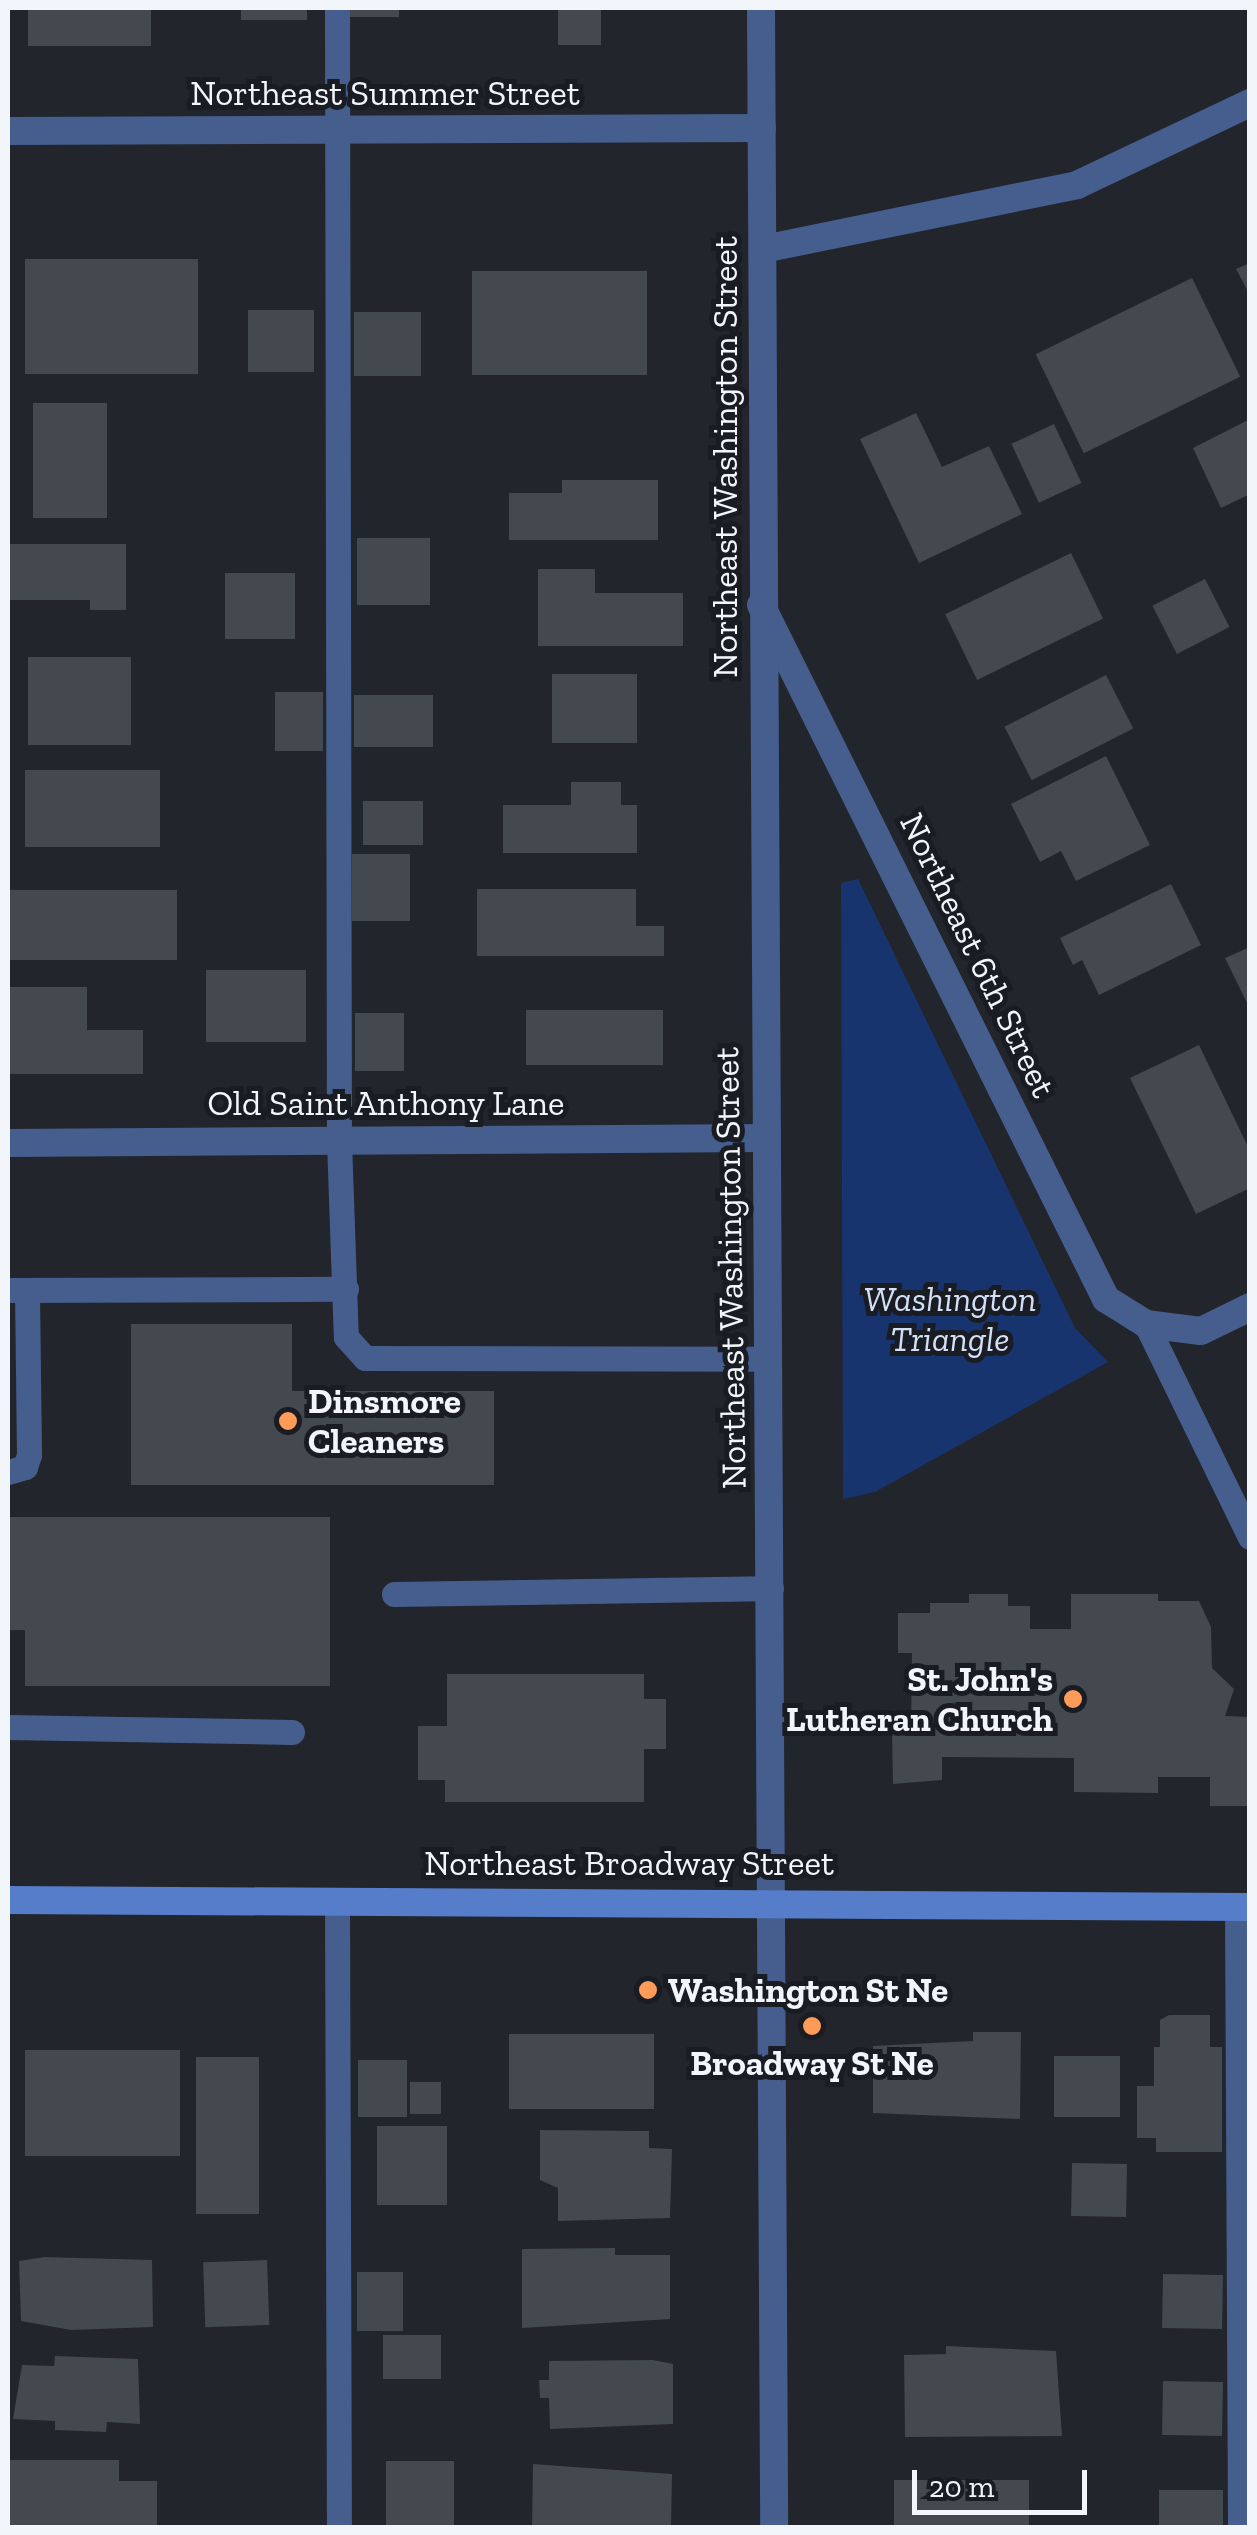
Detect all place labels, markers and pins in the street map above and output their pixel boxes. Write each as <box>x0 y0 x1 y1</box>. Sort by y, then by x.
place label: Dinsmore Cleaners <box>308 1380 461 1462</box>
marker: Dinsmore Cleaners <box>277 1410 299 1432</box>
place label: St. John's Lutheran Church <box>786 1658 1053 1740</box>
marker: St. John's Lutheran Church <box>1062 1688 1084 1710</box>
place label: Washington St Ne <box>668 1969 948 2011</box>
marker: Washington St Ne <box>637 1979 659 2001</box>
marker: Broadway St Ne <box>801 2015 823 2037</box>
place label: Broadway St Ne <box>690 2042 934 2084</box>

